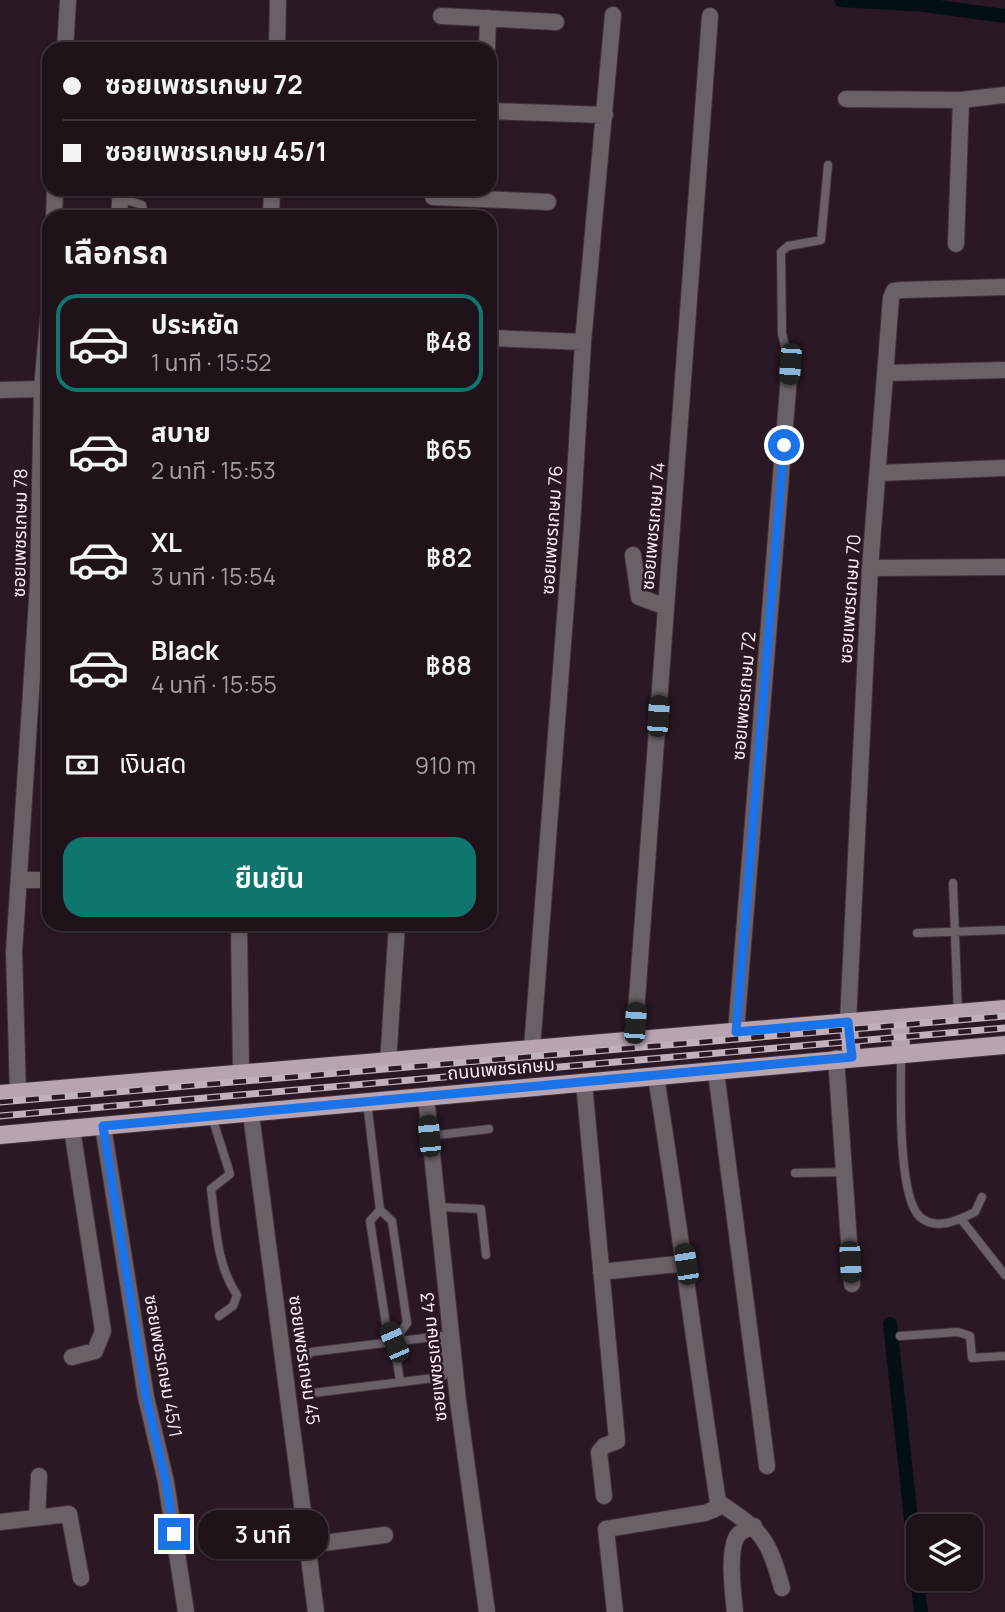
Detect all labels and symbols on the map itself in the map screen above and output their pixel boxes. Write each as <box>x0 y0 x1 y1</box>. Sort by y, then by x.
car <box>779 342 802 386</box>
route start <box>768 429 800 461</box>
street label: ซอยเพชรเกษม 74 <box>634 461 670 591</box>
street label: ซอยเพชรเกษม 76 <box>535 464 567 595</box>
street label: ซอยเพชรเกษม 78 <box>6 468 32 598</box>
street label: ซอยเพชรเกษม 70 <box>833 534 865 664</box>
street label: ซอยเพชรเกษม 72 <box>725 631 761 761</box>
car <box>647 694 670 738</box>
car <box>624 1001 647 1045</box>
street label: ถนนเพชรเกษม <box>446 1051 556 1085</box>
car <box>417 1114 442 1158</box>
car <box>839 1240 862 1284</box>
car <box>673 1242 700 1286</box>
street label: ซอยเพชรเกษม 43 <box>414 1291 452 1423</box>
street label: ซอยเพชรเกษม 45/1 <box>140 1293 188 1439</box>
street label: ซอยเพชรเกษม 45 <box>284 1294 326 1426</box>
car <box>377 1319 412 1365</box>
callout: 3 นาที <box>198 1510 328 1558</box>
route end <box>158 1518 190 1550</box>

